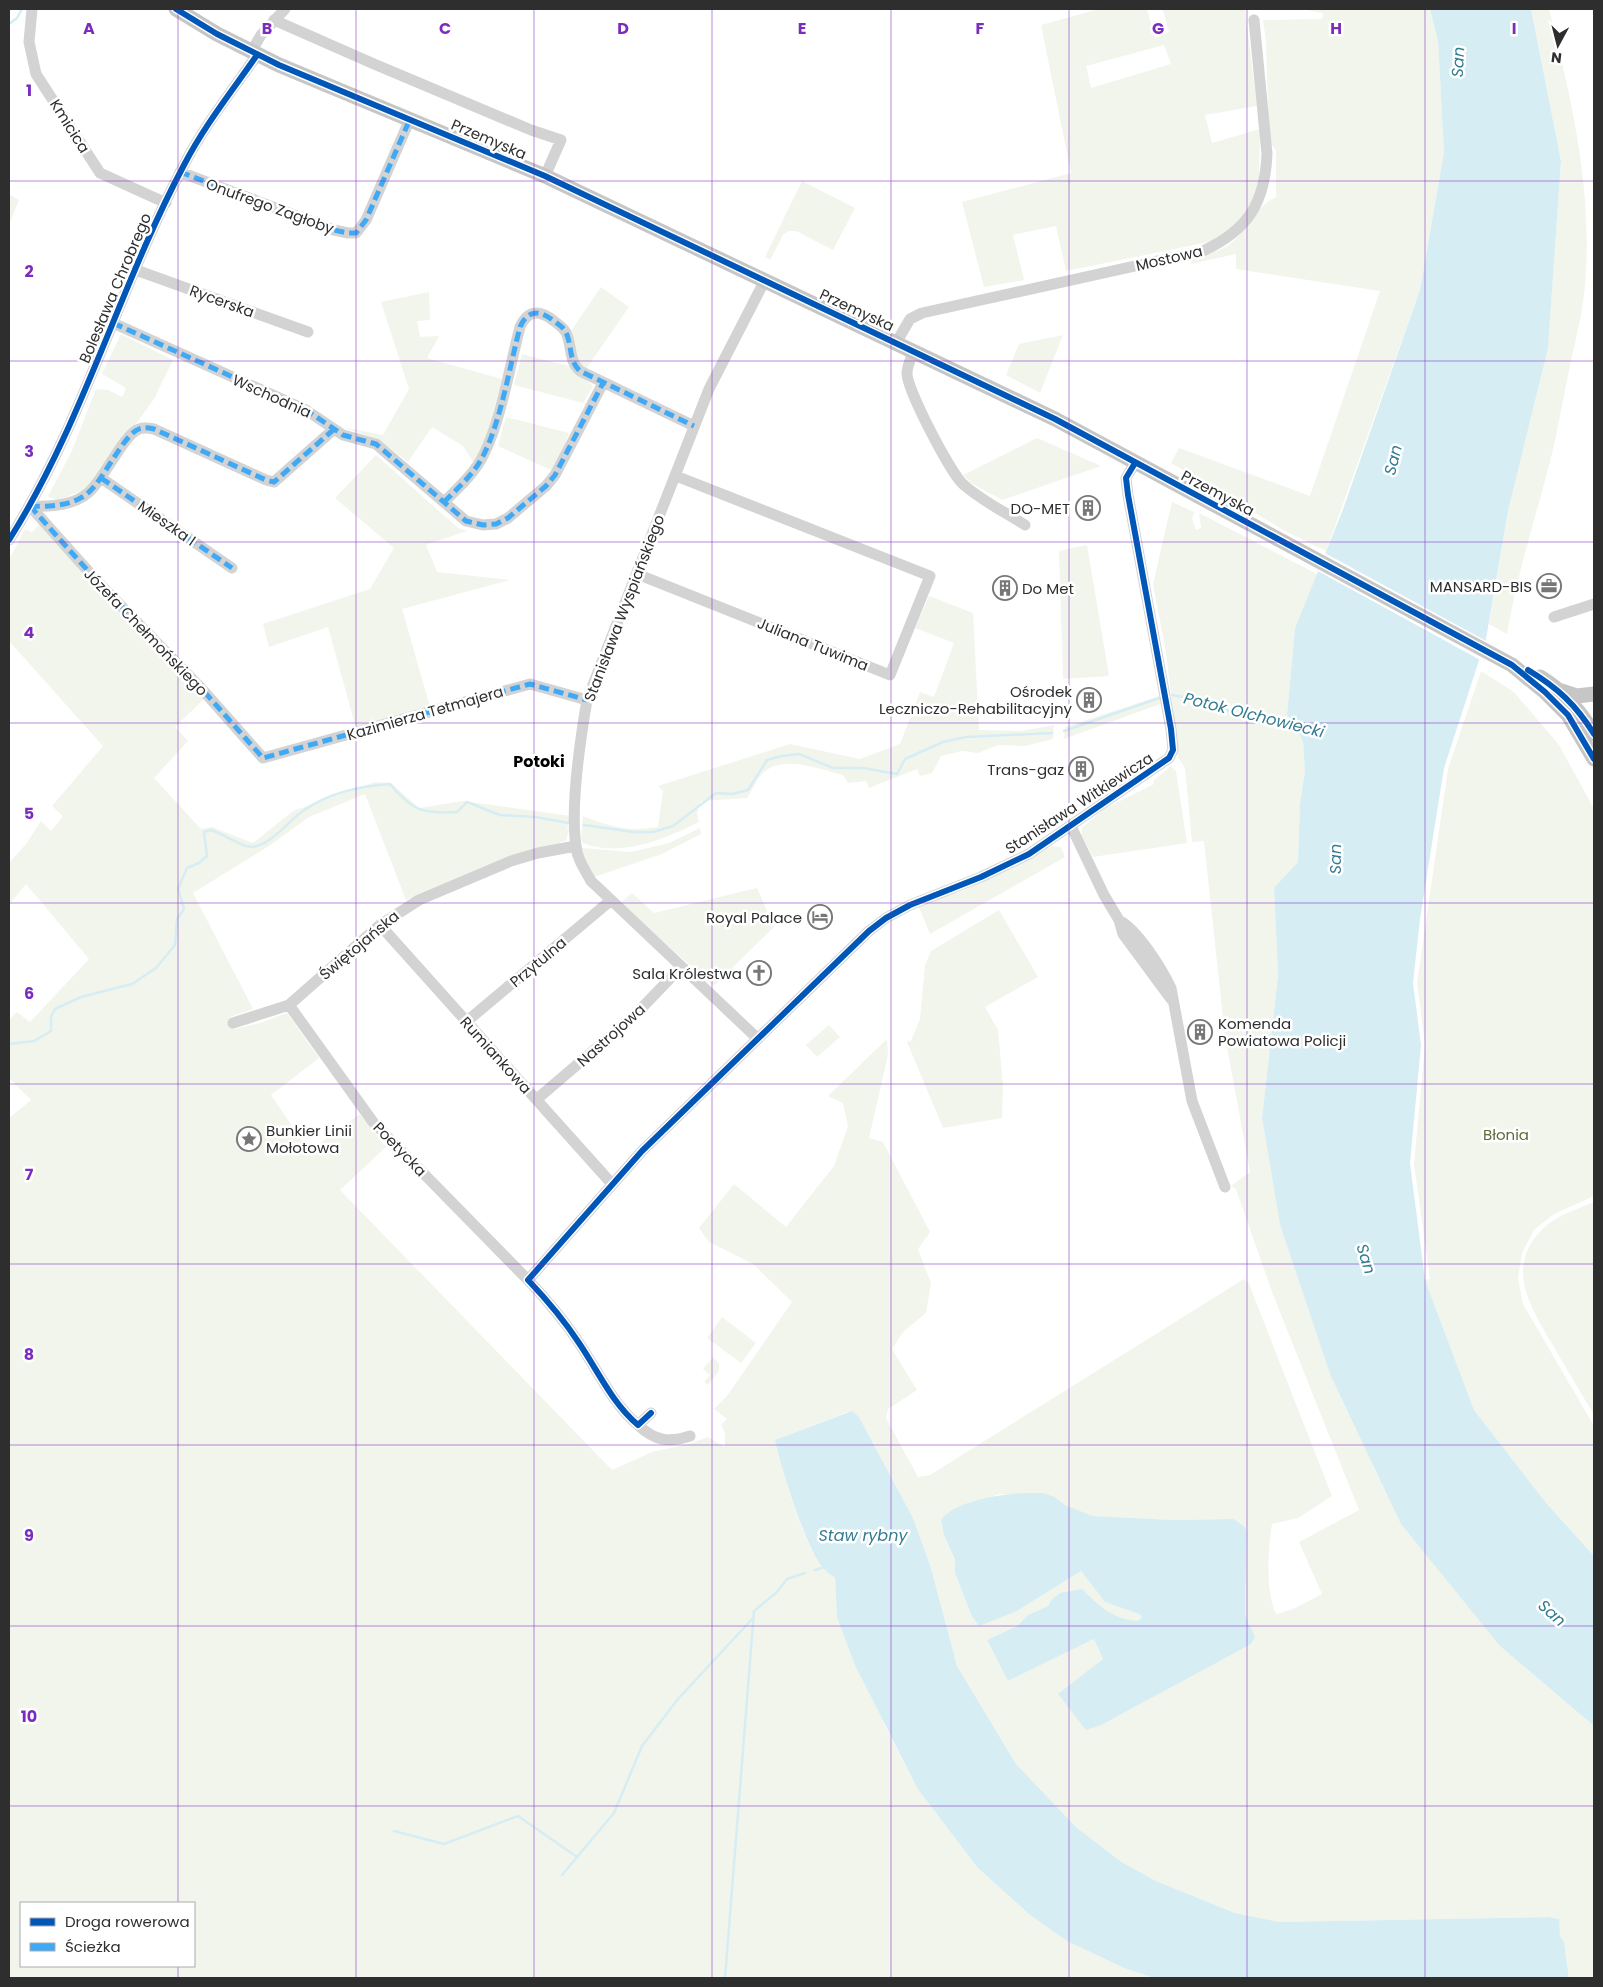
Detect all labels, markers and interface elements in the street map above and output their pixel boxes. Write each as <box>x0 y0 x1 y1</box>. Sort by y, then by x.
text: A <box>83 17 95 40</box>
text: B <box>262 17 272 40</box>
text: C <box>439 17 451 40</box>
text: D <box>617 17 629 40</box>
text: E <box>798 17 806 40</box>
text: F <box>976 17 985 40</box>
text: G <box>1152 17 1164 40</box>
text: H <box>1330 17 1342 40</box>
text: I <box>1512 17 1516 40</box>
north arrow <box>1533 20 1583 70</box>
water label: San <box>1446 46 1470 78</box>
text: N <box>1550 47 1563 68</box>
text: 1 <box>26 79 32 102</box>
street label: Kmicica <box>45 95 95 157</box>
street label: Przemyska <box>448 114 530 164</box>
street label: Onufrego Zagłoby <box>203 173 337 239</box>
street label: Bolesława Chrobrego <box>74 210 156 366</box>
street label: Mostowa <box>1134 240 1204 276</box>
text: 2 <box>24 260 34 283</box>
street label: Rycerska <box>187 280 257 322</box>
street label: Przemyska <box>816 284 898 336</box>
street label: Wschodnia <box>229 369 315 423</box>
text: 3 <box>24 440 34 463</box>
water label: San <box>1378 442 1408 478</box>
street label: Przemyska <box>1178 465 1258 521</box>
street label: Mieszka I <box>134 495 200 551</box>
building icon: DO-MET <box>1075 495 1101 521</box>
place label: DO-MET <box>1011 498 1070 519</box>
street label: Stanisława Wyspiańskiego <box>579 512 669 704</box>
street label: Józefa Chełmońskiego <box>79 564 213 700</box>
office icon: MANSARD-BIS <box>1536 573 1562 599</box>
building icon: Do Met <box>992 575 1018 601</box>
place label: MANSARD-BIS <box>1430 576 1532 597</box>
place label: Do Met <box>1022 578 1074 599</box>
street label: Juliana Tuwima <box>754 612 872 676</box>
text: 4 <box>24 621 35 644</box>
street label: Kazimierza Tetmajera <box>344 681 506 745</box>
place label: Ośrodek Leczniczo-Rehabilitacyjny <box>879 681 1073 719</box>
water label: Potok Olchowiecki <box>1181 686 1328 744</box>
building icon: Ośrodek Leczniczo-Rehabilitacyjny <box>1076 687 1102 713</box>
street label: Stanisława Witkiewicza <box>1001 747 1157 859</box>
district label: Potoki <box>513 750 565 773</box>
building icon: Trans-gaz <box>1068 756 1094 782</box>
place label: Trans-gaz <box>987 759 1064 780</box>
text: 5 <box>24 802 34 825</box>
water label: San <box>1324 844 1347 874</box>
hotel icon: Royal Palace <box>807 904 833 930</box>
street label: Świętojańska <box>315 905 403 985</box>
place label: Royal Palace <box>706 907 802 928</box>
street label: Przytulna <box>505 932 571 992</box>
church icon: Sala Królestwa <box>746 960 772 986</box>
place label: Sala Królestwa <box>632 963 742 984</box>
text: 6 <box>24 982 34 1005</box>
street label: Nastrojowa <box>572 999 650 1071</box>
street label: Rumiankowa <box>456 1012 536 1098</box>
place label: Komenda Powiatowa Policji <box>1218 1013 1346 1051</box>
building icon: Komenda Powiatowa Policji <box>1187 1019 1213 1045</box>
street label: Poetycka <box>369 1117 431 1181</box>
place label: Bunkier Linii Mołotowa <box>266 1120 352 1158</box>
park label: Błonia <box>1483 1124 1529 1145</box>
place icon: Bunkier Linii Mołotowa <box>236 1126 262 1152</box>
text: 7 <box>25 1163 34 1186</box>
water label: San <box>1351 1241 1381 1277</box>
text: 8 <box>24 1343 34 1366</box>
text: 9 <box>24 1524 34 1547</box>
water label: Staw rybny <box>819 1524 908 1547</box>
water label: San <box>1533 1594 1571 1632</box>
text: 10 <box>21 1705 37 1728</box>
legend <box>20 1902 195 1967</box>
text: Droga rowerowa <box>65 1911 190 1932</box>
text: Ścieżka <box>65 1936 121 1957</box>

